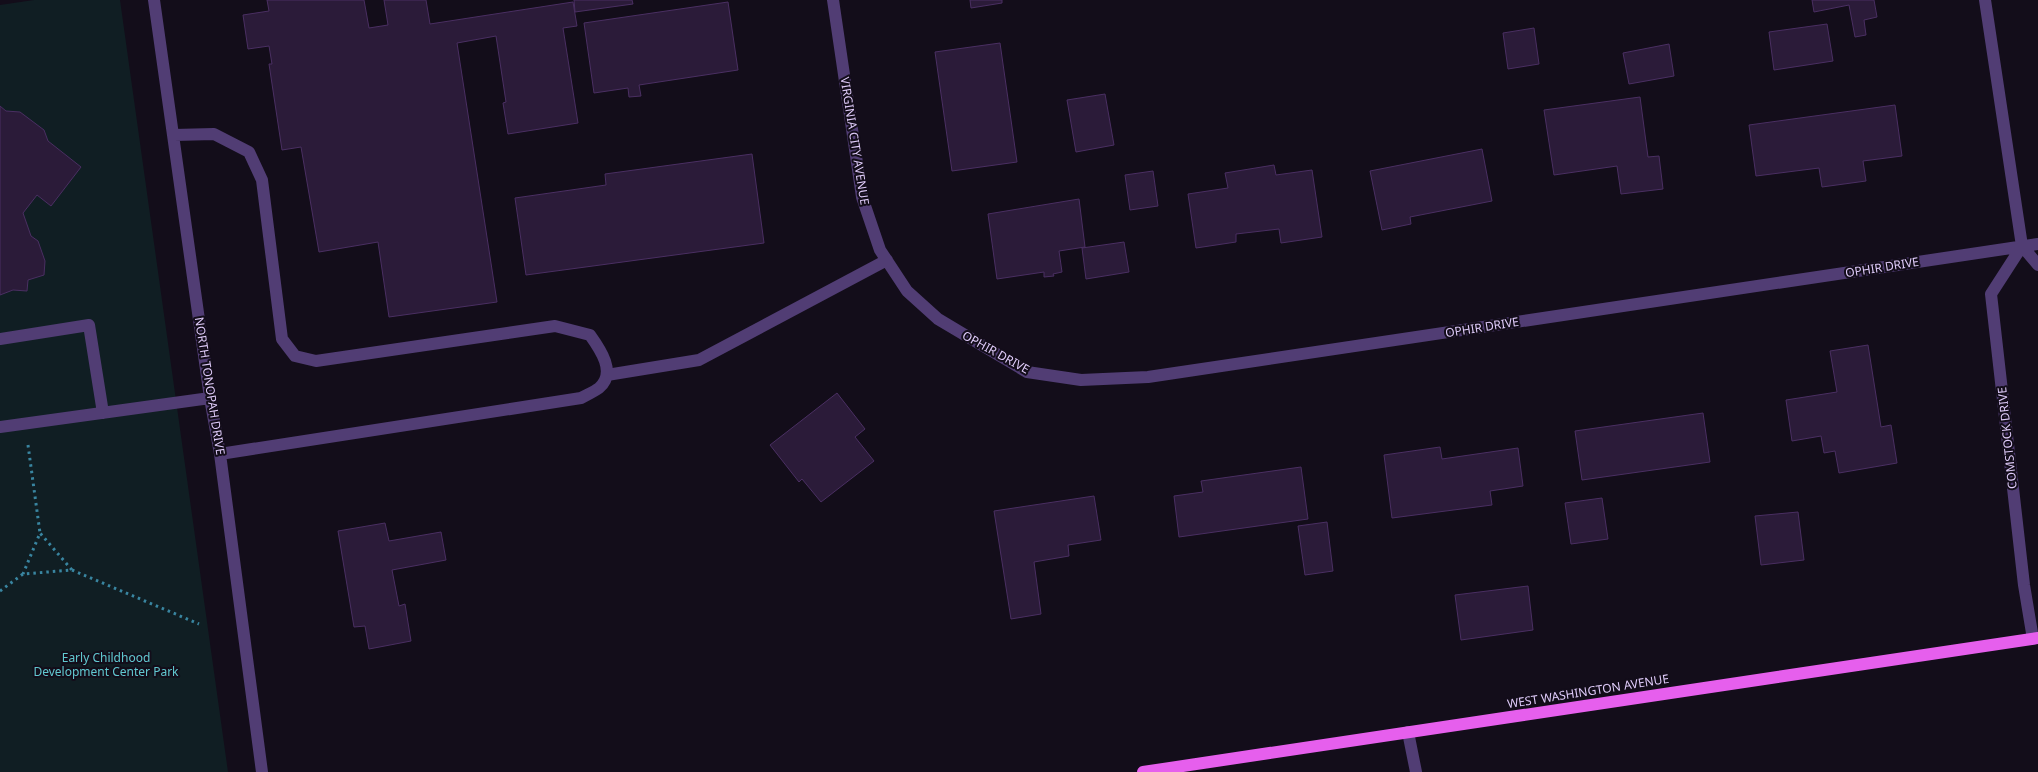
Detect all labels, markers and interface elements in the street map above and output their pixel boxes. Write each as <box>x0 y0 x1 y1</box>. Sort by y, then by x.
street label: VIRGINIA CITY AVENUE <box>836 76 874 206</box>
street label: OPHIR DRIVE <box>1844 253 1920 281</box>
street label: OPHIR DRIVE <box>1444 313 1520 341</box>
street label: NORTH TONOPAH DRIVE <box>191 316 229 456</box>
street label: OPHIR DRIVE <box>959 327 1033 377</box>
street label: COMSTOCK DRIVE <box>1993 386 2021 490</box>
park label: Early Childhood Development Center Park <box>33 649 179 680</box>
street label: WEST WASHINGTON AVENUE <box>1506 670 1670 712</box>

